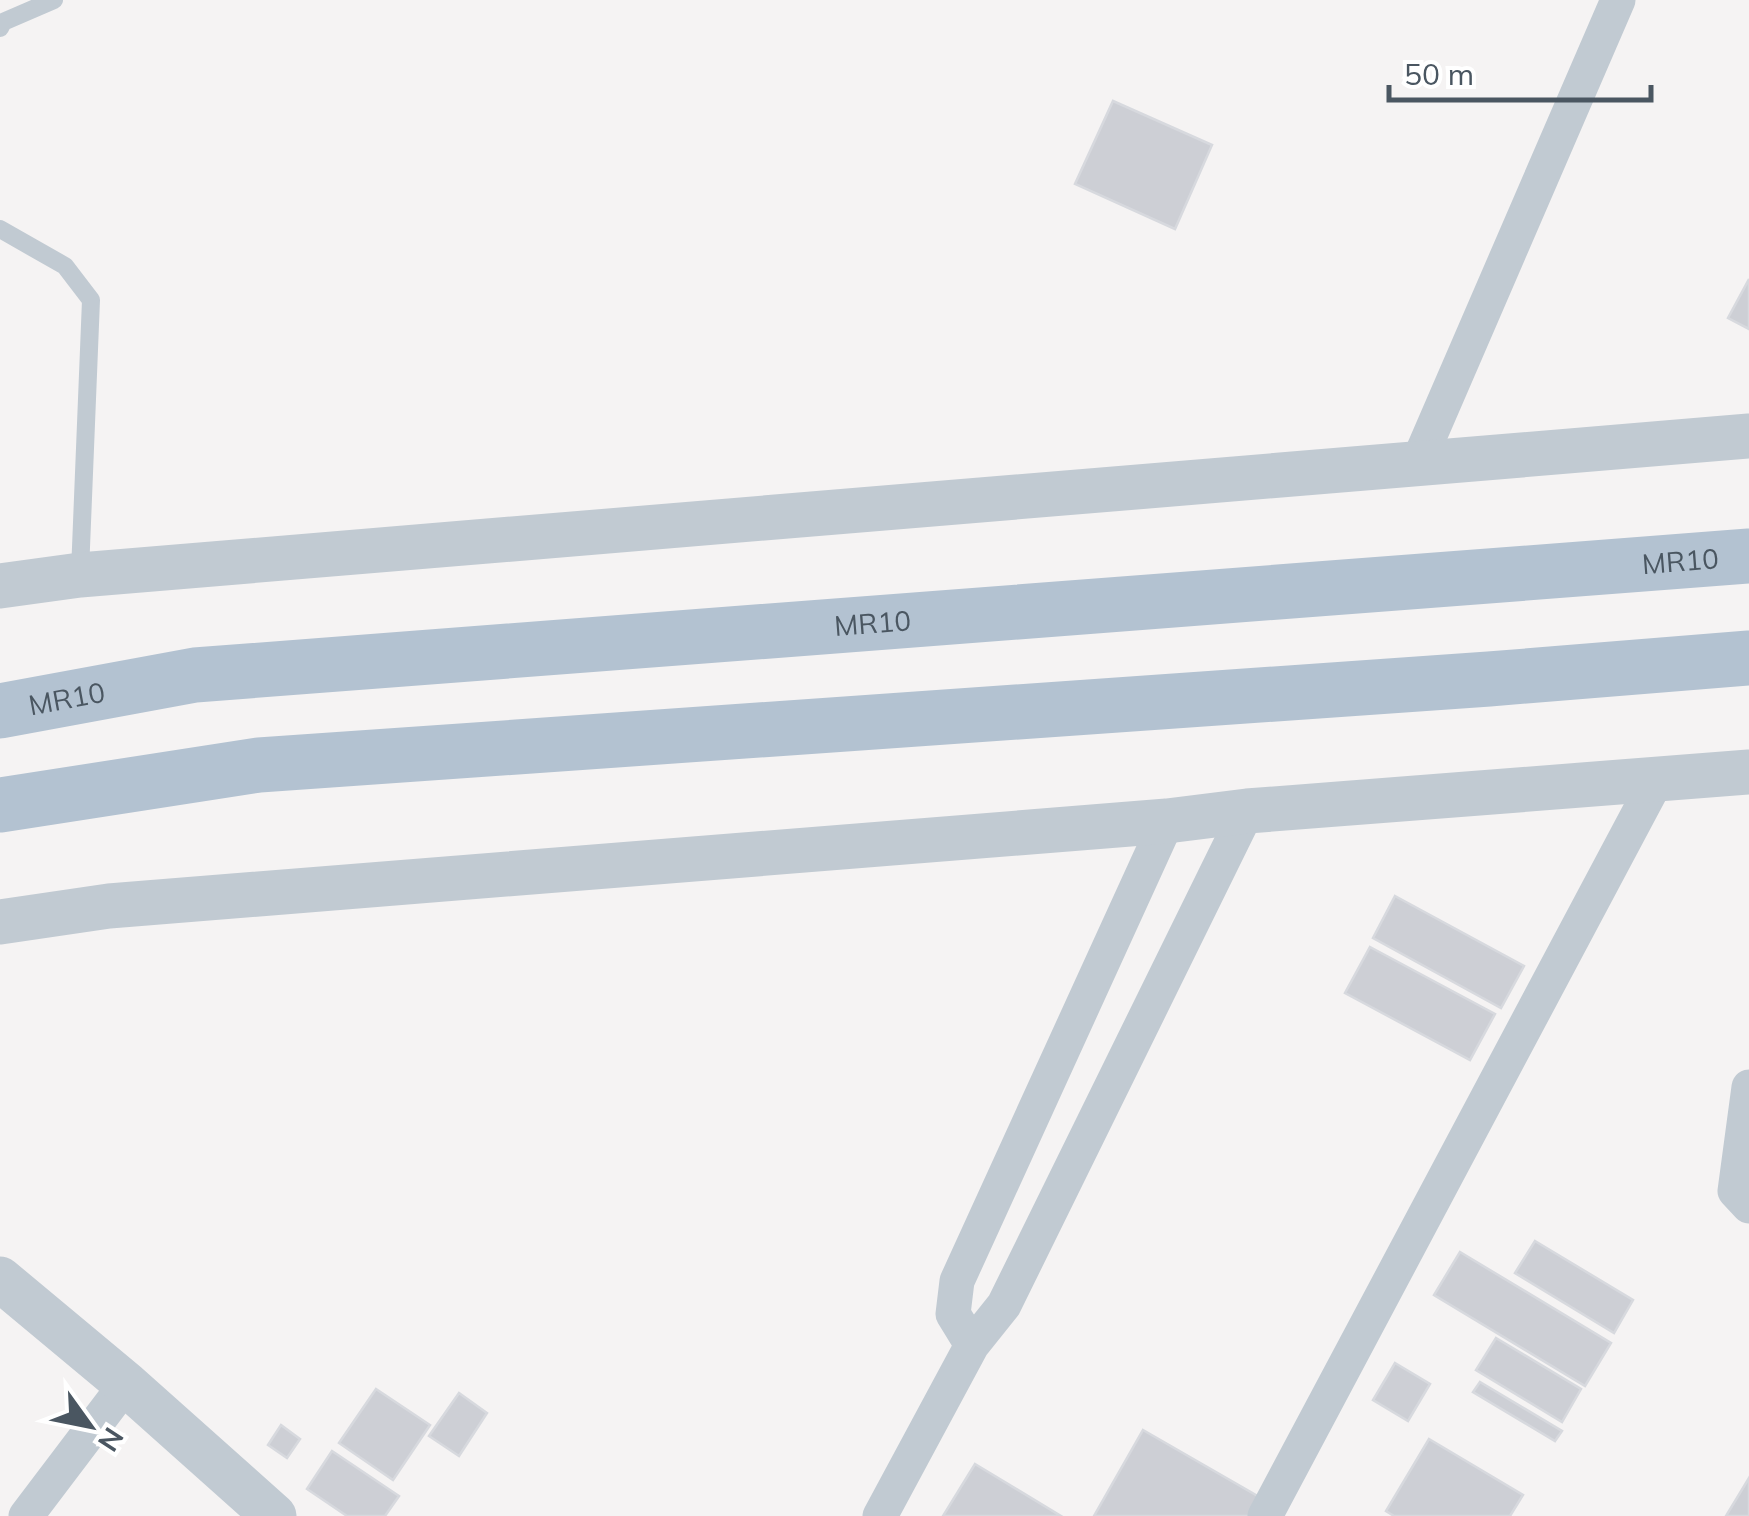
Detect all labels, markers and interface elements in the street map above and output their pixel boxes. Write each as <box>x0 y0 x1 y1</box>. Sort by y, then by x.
scale bar <box>1389 40 1652 102</box>
text: 50 m <box>1404 55 1474 93</box>
street label: MR10 <box>1641 540 1720 581</box>
street label: MR10 <box>833 602 912 643</box>
street label: MR10 <box>26 674 108 722</box>
north arrow <box>40 1376 140 1476</box>
text: N <box>91 1421 132 1458</box>

